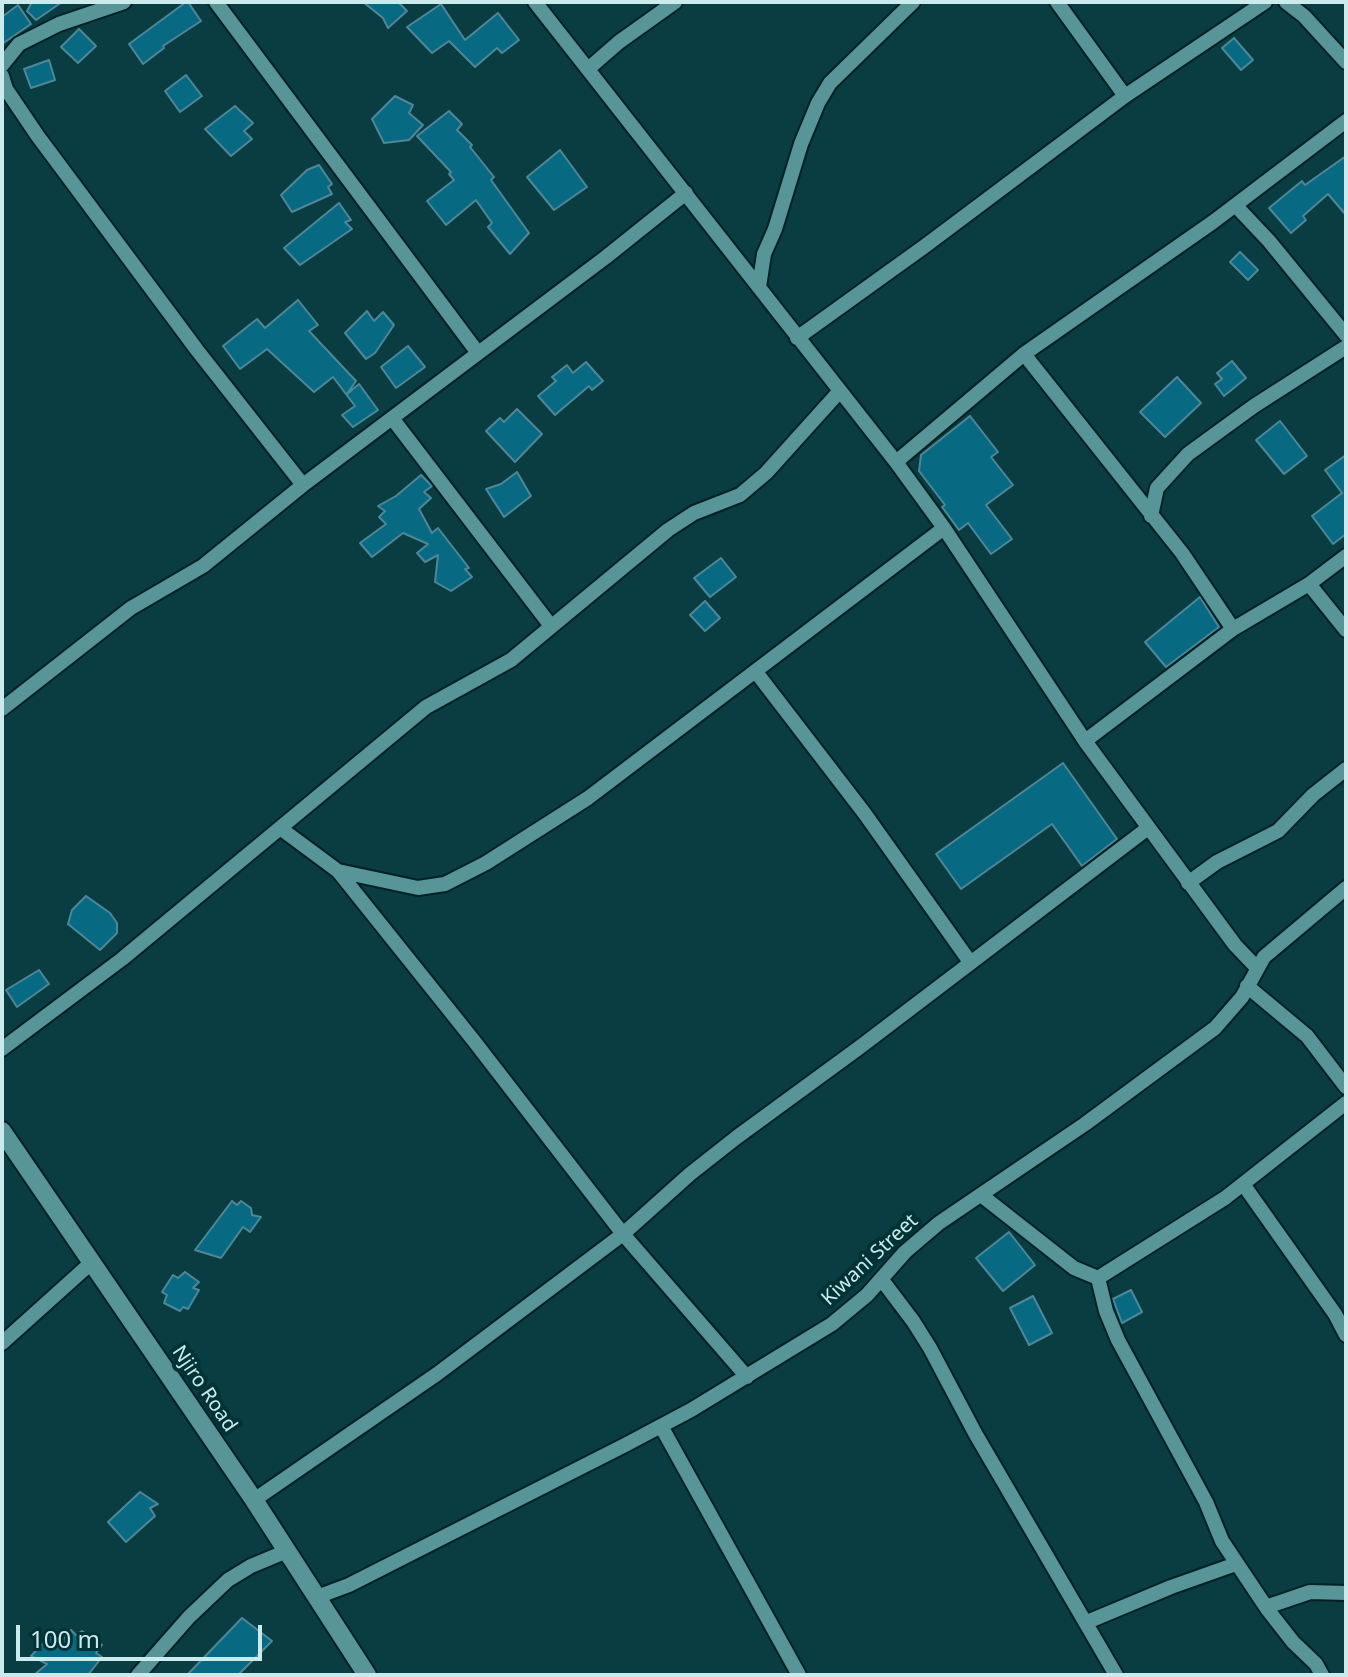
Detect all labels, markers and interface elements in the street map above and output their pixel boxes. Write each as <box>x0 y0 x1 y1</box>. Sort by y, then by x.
street label: Kiwani Street <box>817 1209 923 1311</box>
street label: Njiro Road <box>166 1341 242 1437</box>
scale bar <box>20 1609 266 1659</box>
text: 100 m <box>30 1622 100 1655</box>

